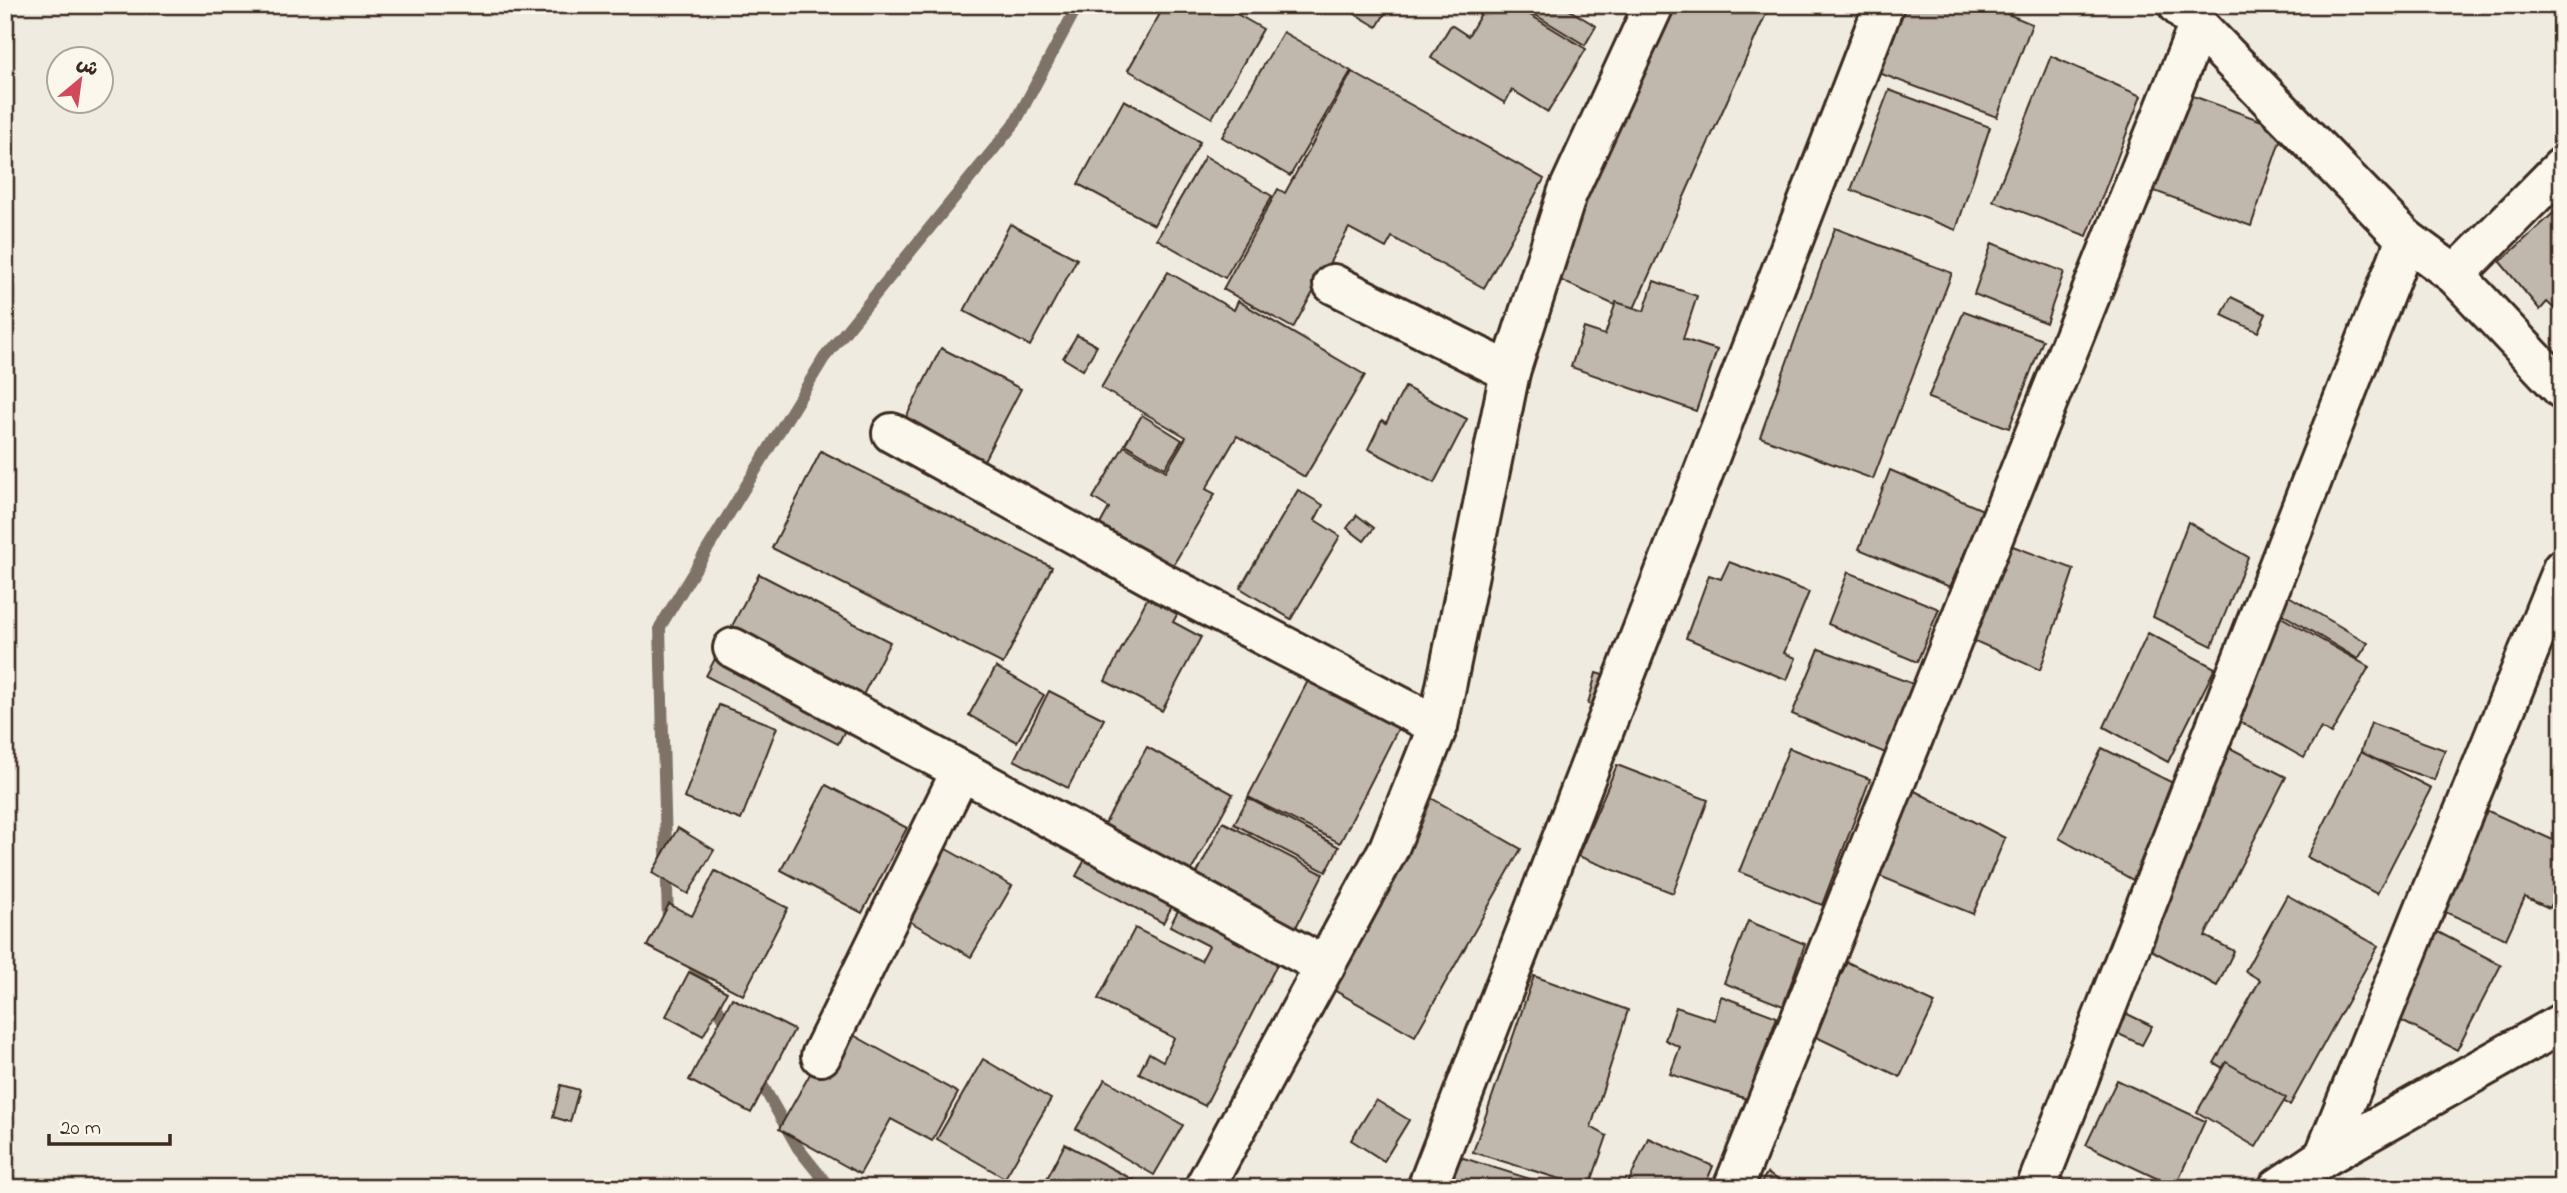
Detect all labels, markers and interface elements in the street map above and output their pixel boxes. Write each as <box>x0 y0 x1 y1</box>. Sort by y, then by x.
north arrow <box>46 46 116 116</box>
text: ش <box>71 50 103 84</box>
scale bar <box>49 1102 170 1146</box>
text: 20 m <box>60 1114 101 1144</box>

